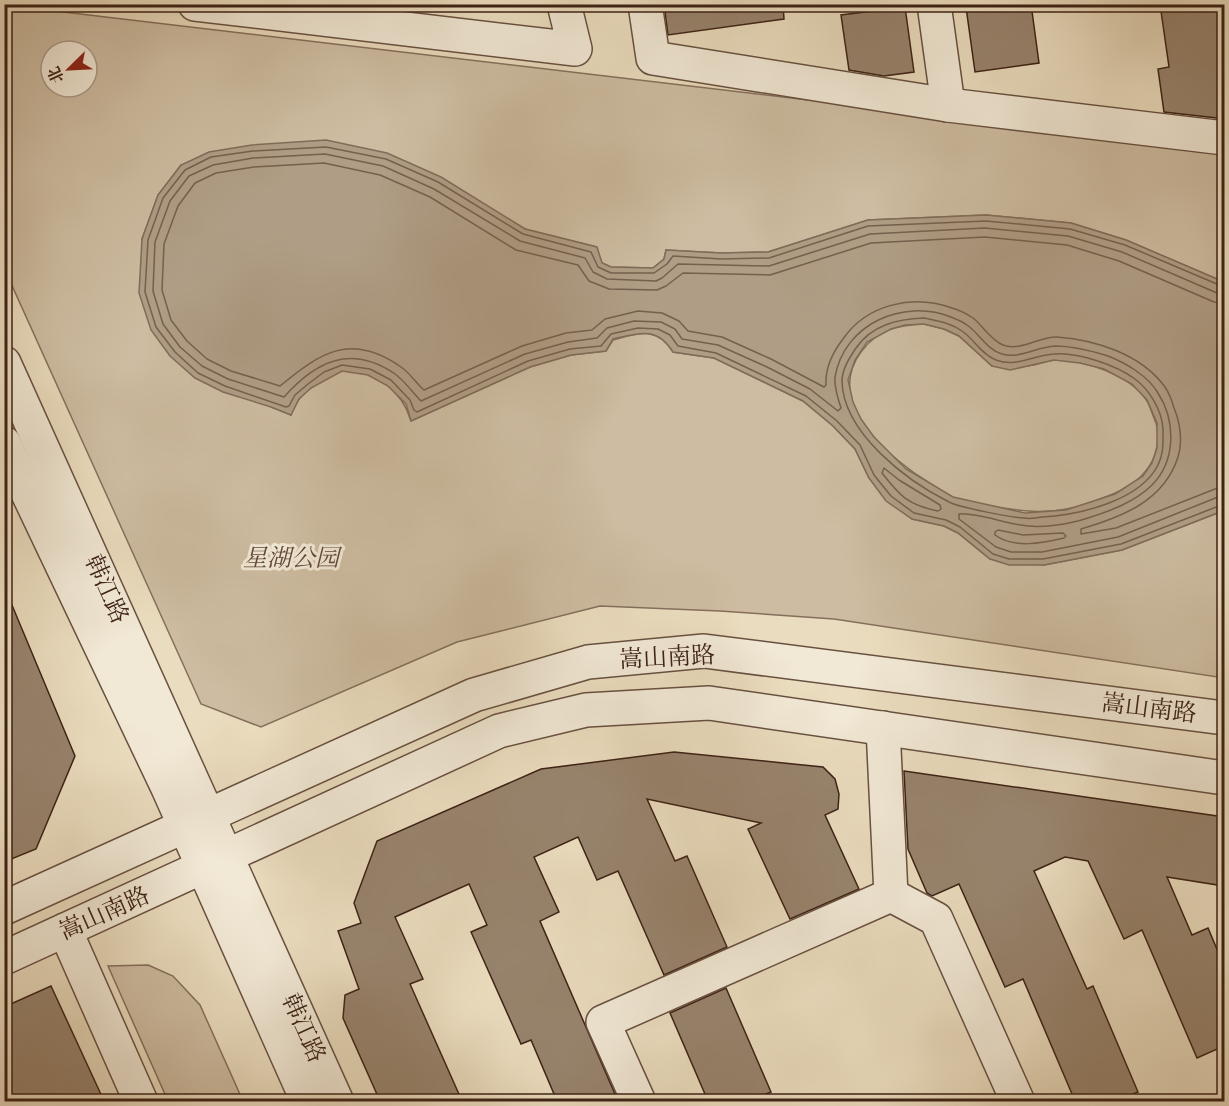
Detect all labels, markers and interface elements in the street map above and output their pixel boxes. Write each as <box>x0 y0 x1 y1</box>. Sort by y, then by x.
north arrow <box>39 39 99 99</box>
text: 北 <box>45 63 70 86</box>
park label: 星湖公园 <box>243 544 343 575</box>
street label: 韩江路 <box>77 550 134 629</box>
street label: 嵩山南路 <box>618 641 716 676</box>
street label: 嵩山南路 <box>1099 688 1198 731</box>
street label: 嵩山南路 <box>54 881 155 948</box>
street label: 韩江路 <box>274 989 331 1068</box>

